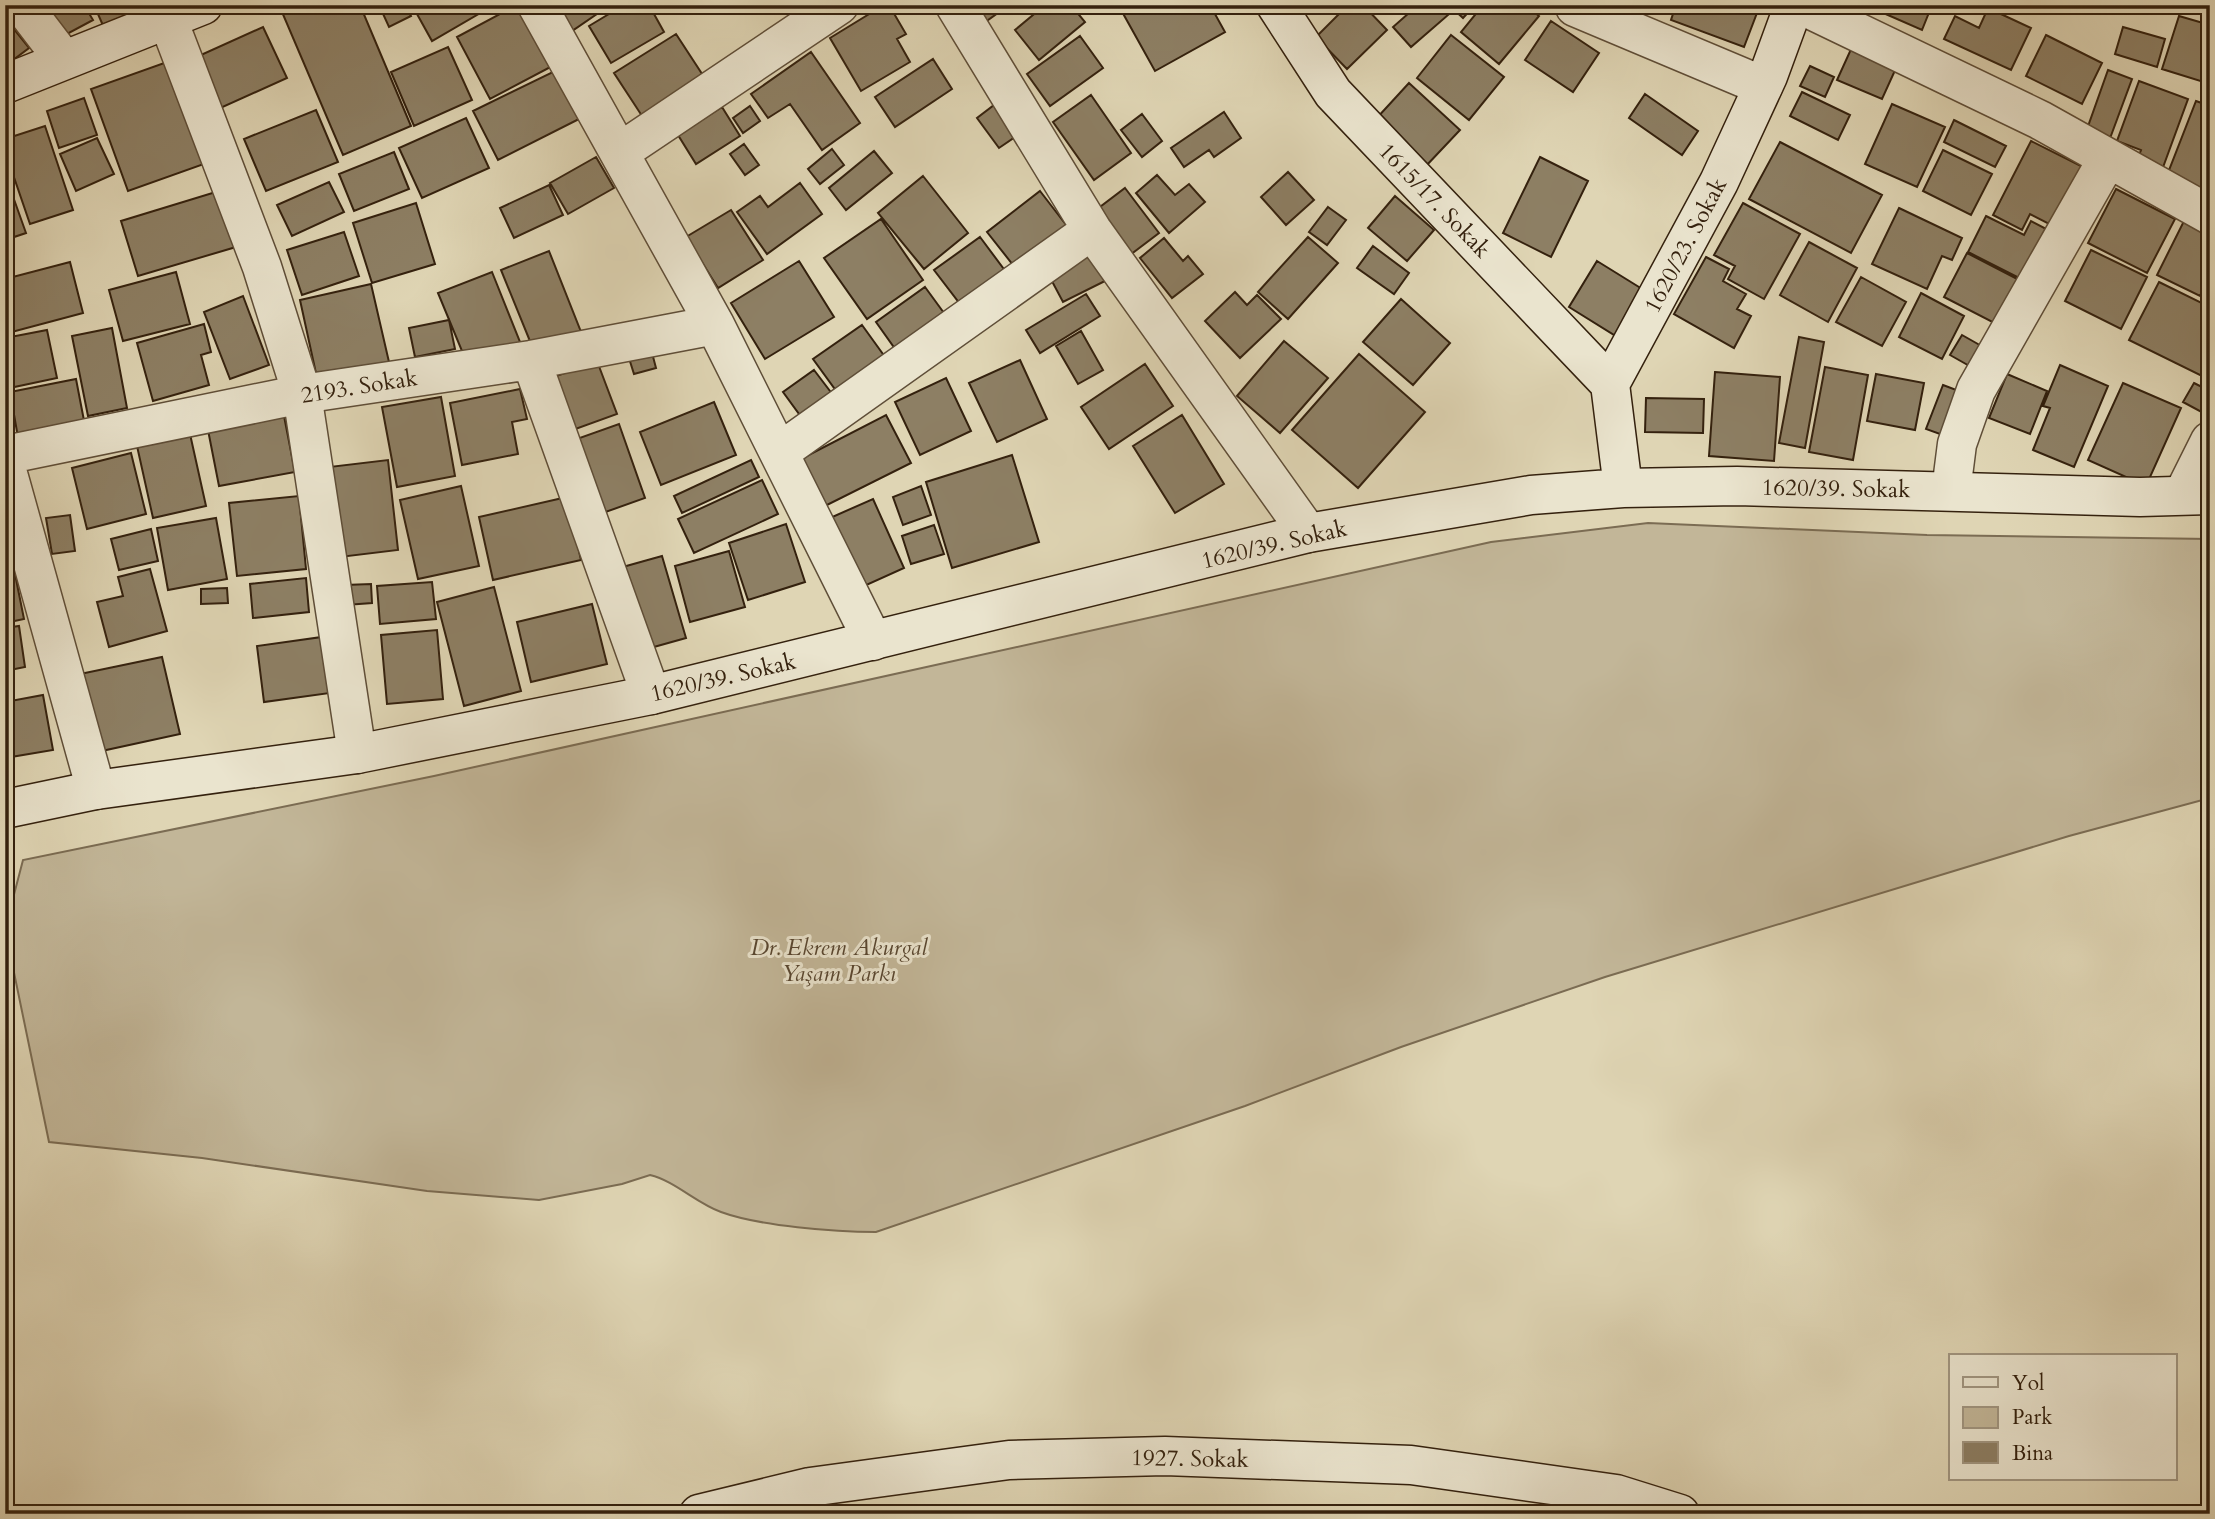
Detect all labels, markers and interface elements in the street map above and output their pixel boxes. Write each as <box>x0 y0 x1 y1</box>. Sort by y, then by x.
street label: 1615/17. Sokak <box>1372 136 1498 265</box>
street label: 1620/23. Sokak <box>1637 172 1734 318</box>
street label: 2193. Sokak <box>299 362 420 411</box>
street label: 1620/39. Sokak <box>1761 472 1911 505</box>
street label: 1620/39. Sokak <box>1198 513 1351 576</box>
street label: 1620/39. Sokak <box>647 646 800 709</box>
park label: Dr. Ekrem Akurgal Yaşam Parkı <box>751 932 928 989</box>
legend <box>1949 1354 2176 1480</box>
text: Yol <box>2012 1369 2044 1398</box>
text: Park <box>2012 1403 2053 1432</box>
text: Bina <box>2012 1439 2053 1468</box>
street label: 1927. Sokak <box>1131 1442 1250 1475</box>

